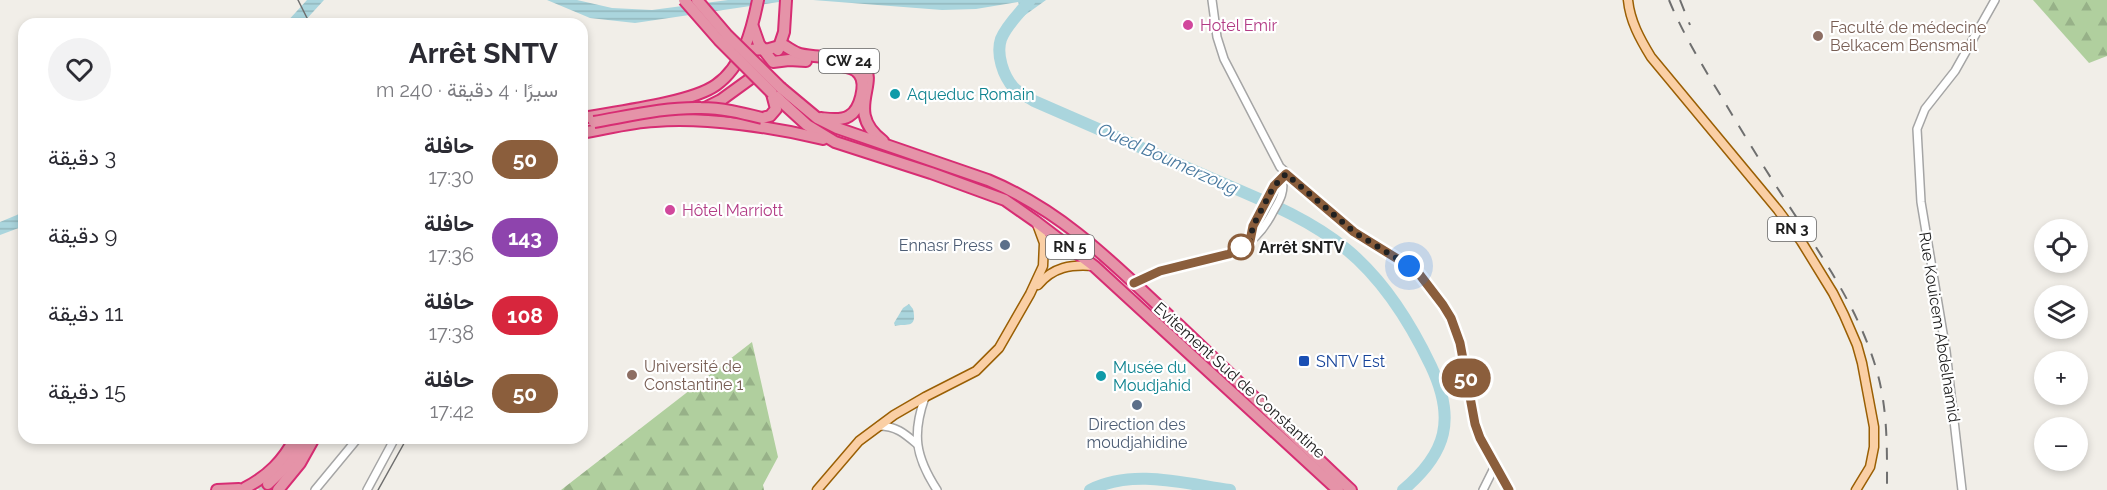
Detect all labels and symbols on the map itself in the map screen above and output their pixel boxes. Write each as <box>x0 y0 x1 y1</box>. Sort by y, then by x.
place label: Hotel Emir <box>1200 16 1277 35</box>
marker: Hotel Emir <box>1181 18 1195 32</box>
place label: Faculté de médecine Belkacem Bensmail <box>1830 18 1986 55</box>
marker: Faculté de médecine Belkacem Bensmail <box>1811 29 1825 43</box>
road number: CW 24 <box>819 49 879 73</box>
place label: Aqueduc Romain <box>907 85 1035 104</box>
marker: Aqueduc Romain <box>888 87 902 101</box>
water label: Oued Boumerzoug <box>1095 118 1242 199</box>
place label: Hôtel Marriott <box>682 201 784 220</box>
marker: Hôtel Marriott <box>663 203 677 217</box>
road number: RN 3 <box>1768 217 1816 241</box>
street label: Rue Kouicem Abdelhamid <box>1915 230 1964 424</box>
marker: Arrêt SNTV <box>1228 234 1254 260</box>
road number: RN 5 <box>1046 235 1094 259</box>
place label: Ennasr Press <box>899 236 993 255</box>
marker: Ennasr Press <box>998 238 1012 252</box>
place label: Arrêt SNTV <box>1259 238 1344 257</box>
your location <box>1394 251 1424 281</box>
street label: Evitement Sud de Constantine <box>1150 298 1329 462</box>
place label: SNTV Est <box>1316 352 1386 371</box>
marker: SNTV Est <box>1297 354 1311 368</box>
place label: Université de Constantine 1 <box>644 357 744 394</box>
place label: Musée du Moudjahid <box>1113 358 1191 395</box>
line badge: 50 <box>1439 358 1493 398</box>
marker: Université de Constantine 1 <box>625 368 639 382</box>
marker: Musée du Moudjahid <box>1094 369 1108 383</box>
marker: Direction des moudjahidine <box>1130 398 1144 412</box>
place label: Direction des moudjahidine <box>1087 415 1187 452</box>

